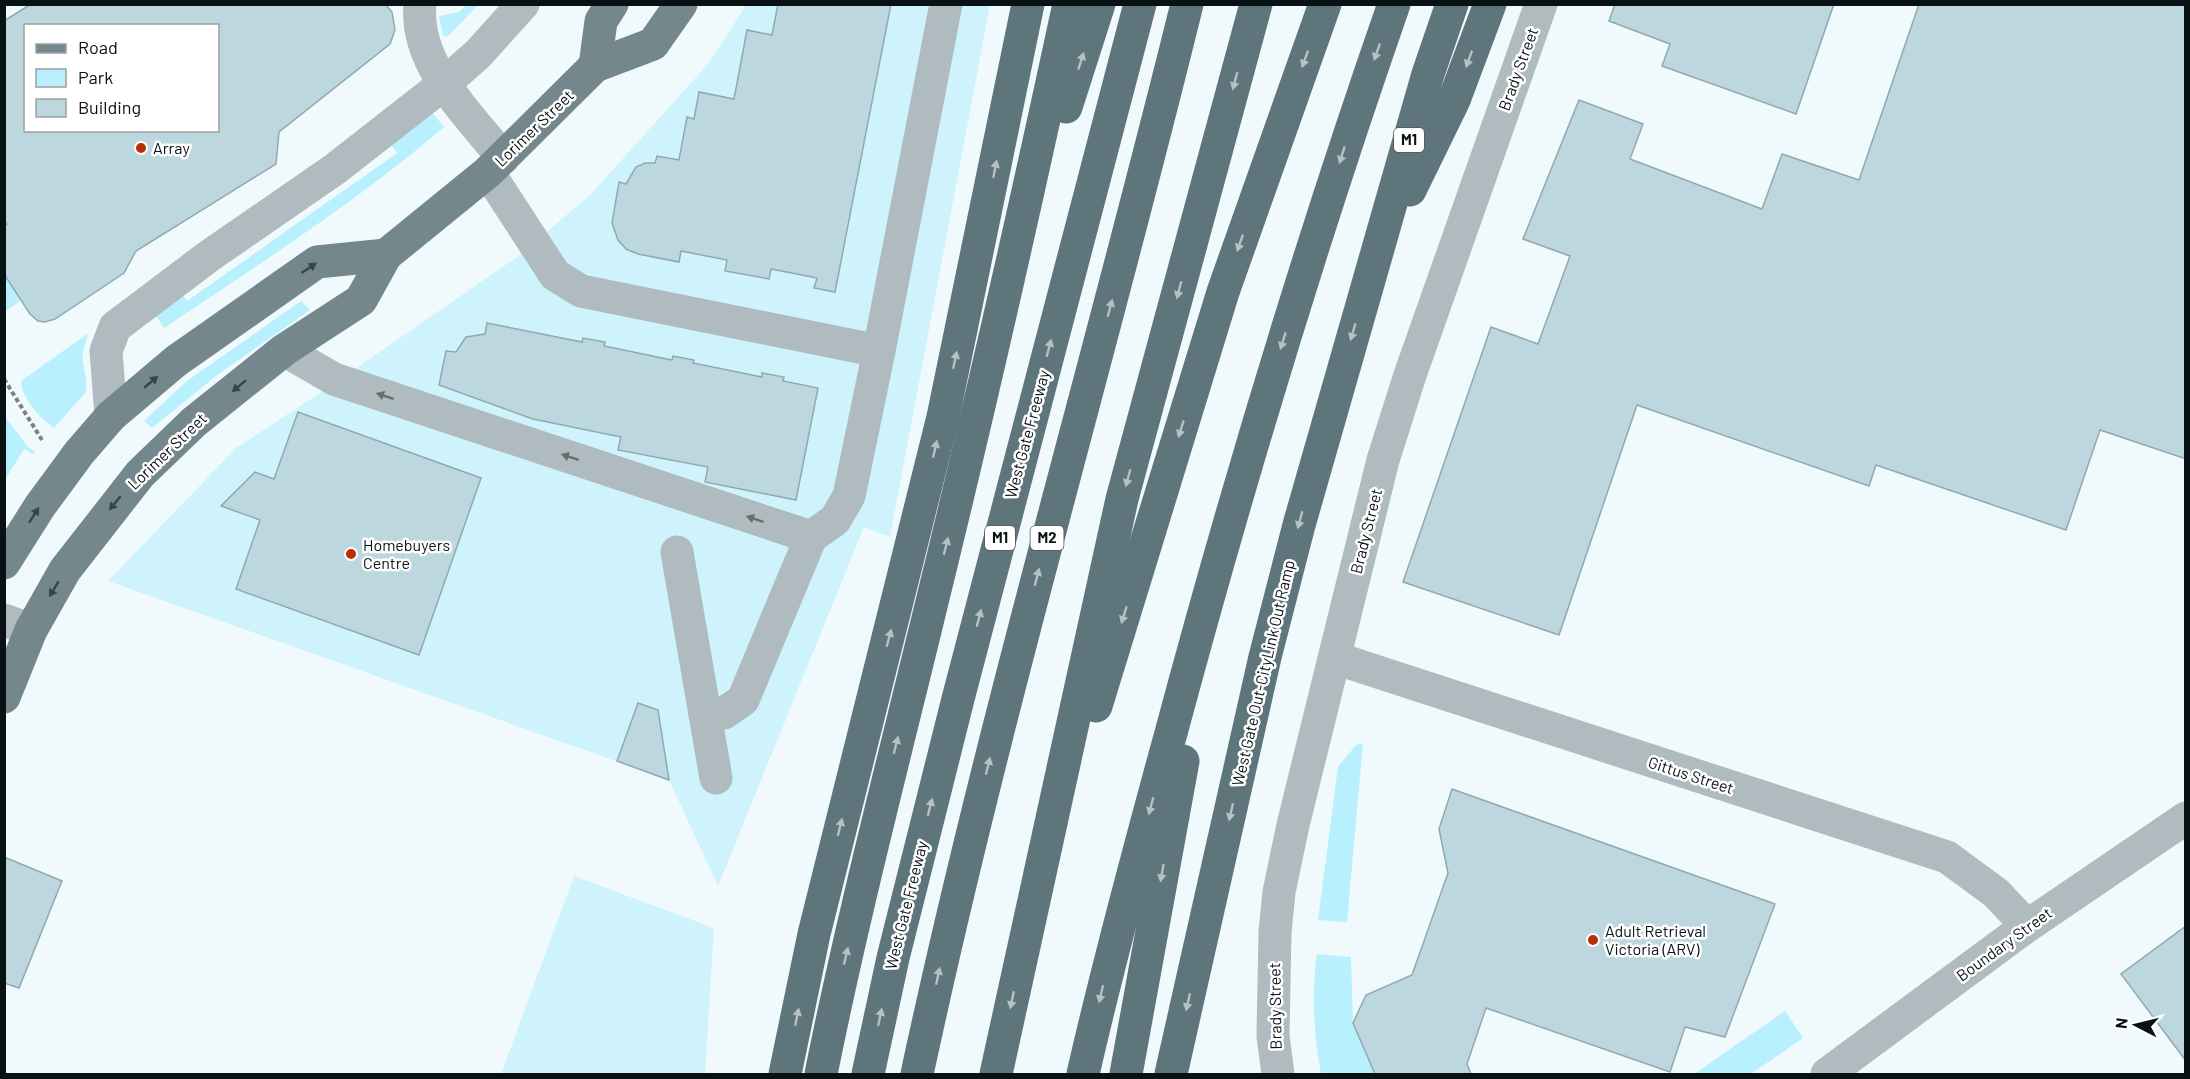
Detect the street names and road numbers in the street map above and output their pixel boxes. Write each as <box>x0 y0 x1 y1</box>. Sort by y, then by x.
street label: Brady Street <box>1494 25 1541 113</box>
street label: Lorimer Street <box>490 85 577 170</box>
road number: M1 <box>1394 128 1424 152</box>
street label: West Gate Freeway <box>1000 367 1053 500</box>
street label: Lorimer Street <box>123 408 210 493</box>
street label: Brady Street <box>1346 486 1385 575</box>
road number: M1 <box>985 526 1015 550</box>
road number: M2 <box>1030 526 1064 550</box>
street label: West Gate Out-CityLink Out Ramp <box>1227 558 1298 788</box>
street label: Gittus Street <box>1646 752 1736 797</box>
street label: West Gate Freeway <box>880 838 931 971</box>
street label: Boundary Street <box>1952 903 2055 985</box>
street label: Brady Street <box>1264 962 1285 1050</box>

